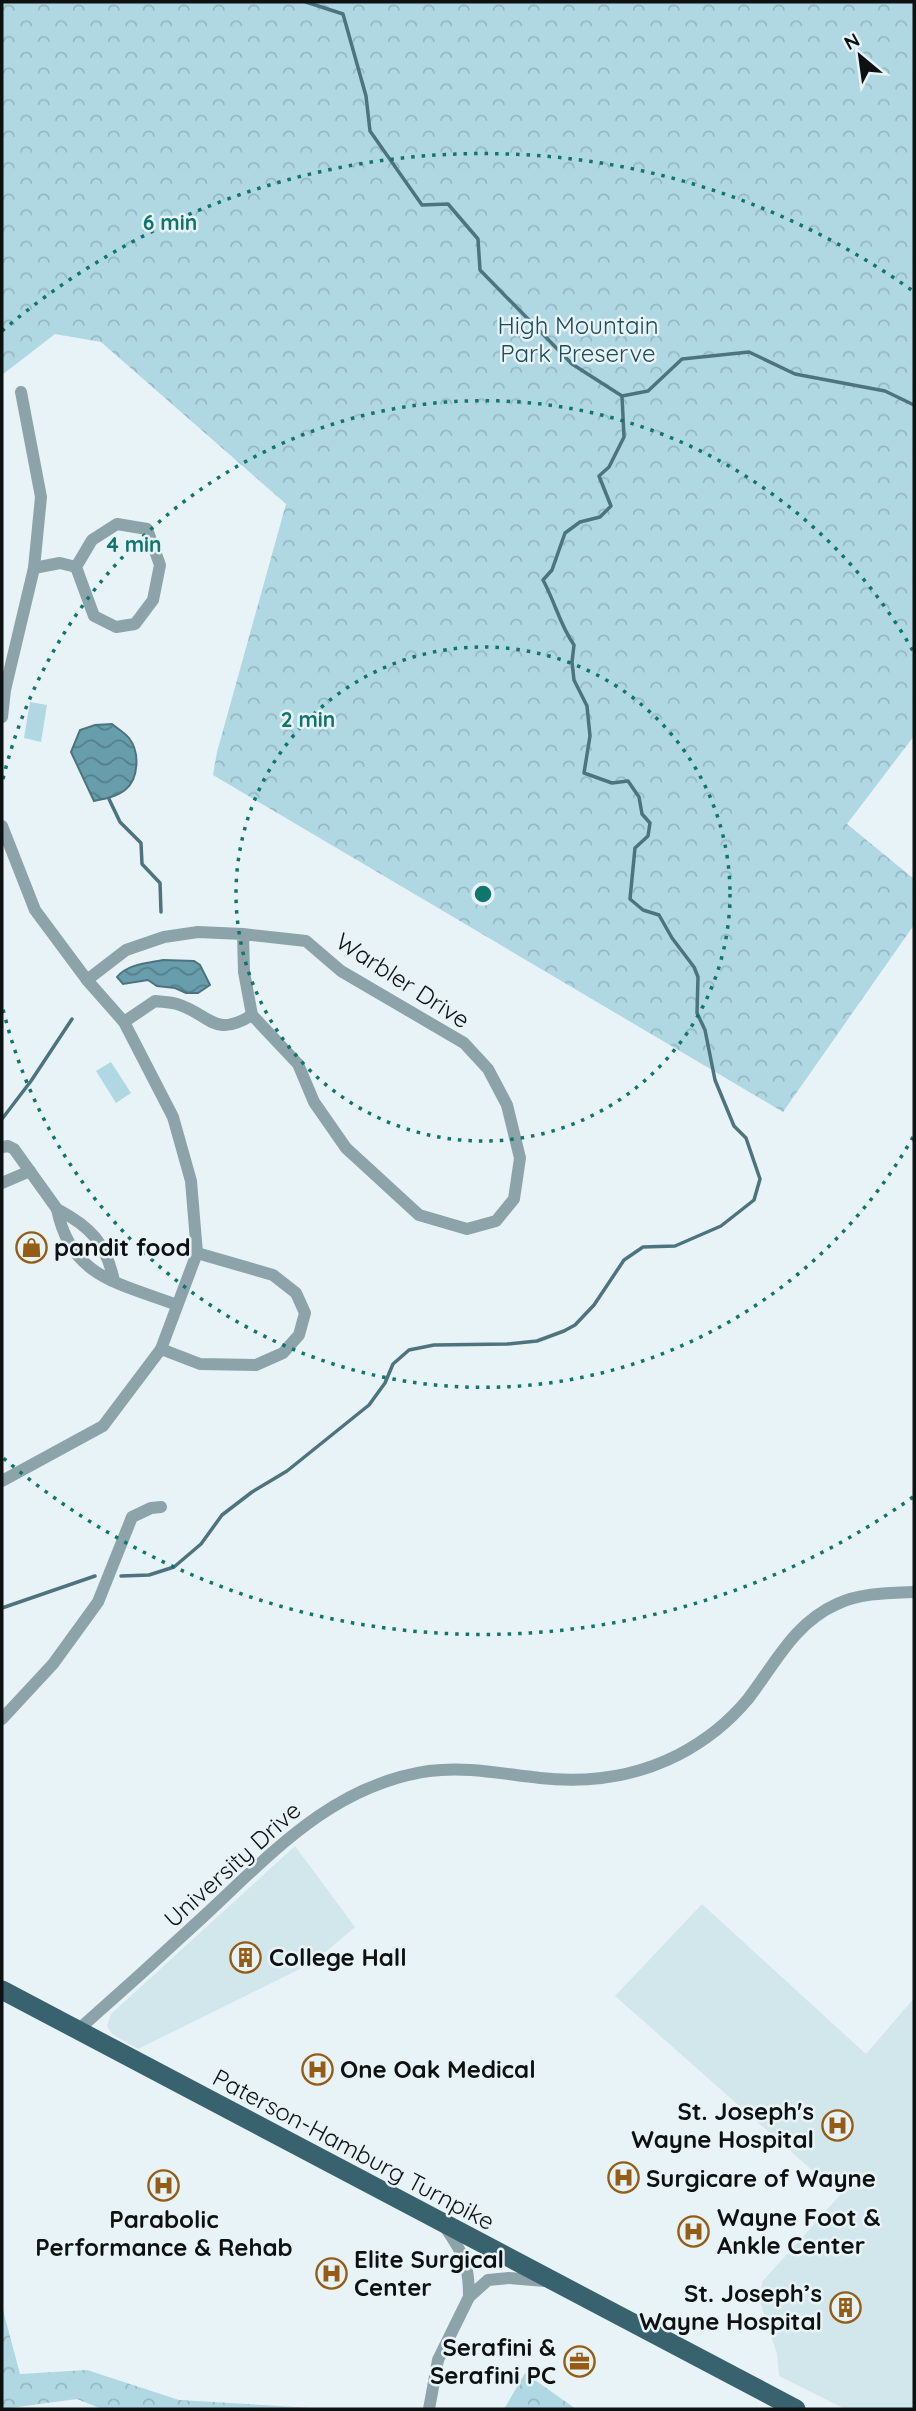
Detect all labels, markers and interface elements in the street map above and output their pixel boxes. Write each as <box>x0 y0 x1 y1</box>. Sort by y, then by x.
north arrow <box>825 21 895 91</box>
text: N <box>840 27 864 55</box>
text: 6 min <box>143 209 197 235</box>
park label: High Mountain Park Preserve <box>497 310 659 368</box>
text: 4 min <box>106 531 162 557</box>
text: 2 min <box>281 706 335 732</box>
centre of rings <box>471 882 495 906</box>
street label: Warbler Drive <box>330 926 476 1034</box>
shop icon: pandit food <box>14 1230 48 1264</box>
place label: pandit food <box>54 1232 191 1262</box>
street label: University Drive <box>157 1795 307 1933</box>
building icon: College Hall <box>229 1940 263 1974</box>
place label: College Hall <box>269 1942 407 1972</box>
hospital icon: One Oak Medical <box>300 2052 334 2086</box>
place label: One Oak Medical <box>340 2054 536 2084</box>
street label: Paterson-Hamburg Turnpike <box>208 2062 500 2236</box>
place label: St. Joseph's Wayne Hospital <box>631 2096 814 2154</box>
hospital icon: St. Joseph's Wayne Hospital <box>820 2108 854 2142</box>
hospital icon: Surgicare of Wayne <box>606 2161 640 2195</box>
place label: Surgicare of Wayne <box>646 2163 876 2193</box>
hospital icon: Parabolic Performance & Rehab <box>147 2168 181 2202</box>
place label: Wayne Foot & Ankle Center <box>717 2202 880 2260</box>
place label: Parabolic Performance & Rehab <box>35 2204 293 2262</box>
hospital icon: Wayne Foot & Ankle Center <box>677 2214 711 2248</box>
place label: Elite Surgical Center <box>354 2244 504 2302</box>
hospital icon: Elite Surgical Center <box>314 2256 348 2290</box>
place label: St. Joseph’s Wayne Hospital <box>639 2278 822 2336</box>
building icon: St. Joseph’s Wayne Hospital <box>828 2290 862 2324</box>
place label: Serafini & Serafini PC <box>430 2332 556 2390</box>
office icon: Serafini & Serafini PC <box>562 2344 596 2378</box>

